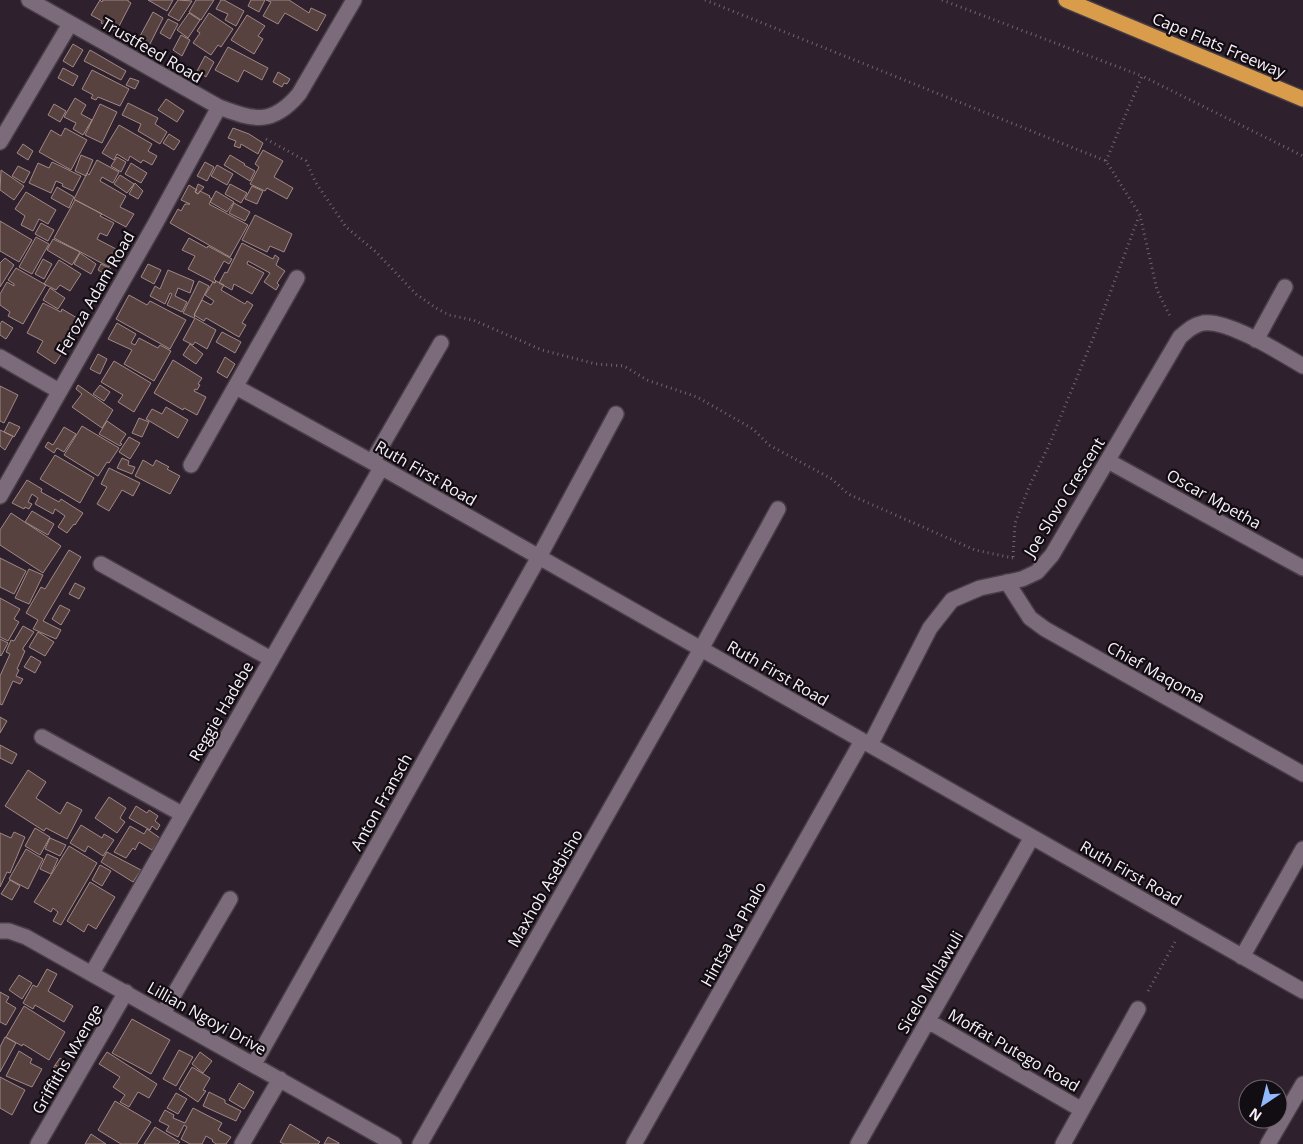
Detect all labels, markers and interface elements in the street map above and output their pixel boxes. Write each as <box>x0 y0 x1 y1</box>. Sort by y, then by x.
street label: Cape Flats Freeway <box>1149 7 1290 83</box>
street label: Trustfeed Road <box>97 12 207 88</box>
street label: Feroza Adam Road <box>50 227 140 359</box>
street label: Joe Slovo Crescent <box>1017 433 1110 562</box>
street label: Ruth First Road <box>371 435 481 511</box>
street label: Oscar Mpetha <box>1163 464 1265 534</box>
street label: Ruth First Road <box>723 635 833 711</box>
street label: Chief Maqoma <box>1103 636 1209 708</box>
street label: Reggie Hadebe <box>184 657 258 765</box>
street label: Anton Fransch <box>345 750 417 854</box>
street label: Maxhob Asebisho <box>502 825 588 951</box>
street label: Ruth First Road <box>1076 835 1186 911</box>
street label: Hintsa Ka Phalo <box>695 878 771 990</box>
street label: Sicelo Mhlawuli <box>892 927 968 1037</box>
street label: Lillian Ngoyi Drive <box>143 976 271 1060</box>
street label: Griffiths Mxenge <box>27 1000 107 1118</box>
street label: Moffat Putego Road <box>944 1003 1084 1097</box>
north arrow <box>1238 1079 1288 1129</box>
text: N <box>1245 1104 1265 1126</box>

